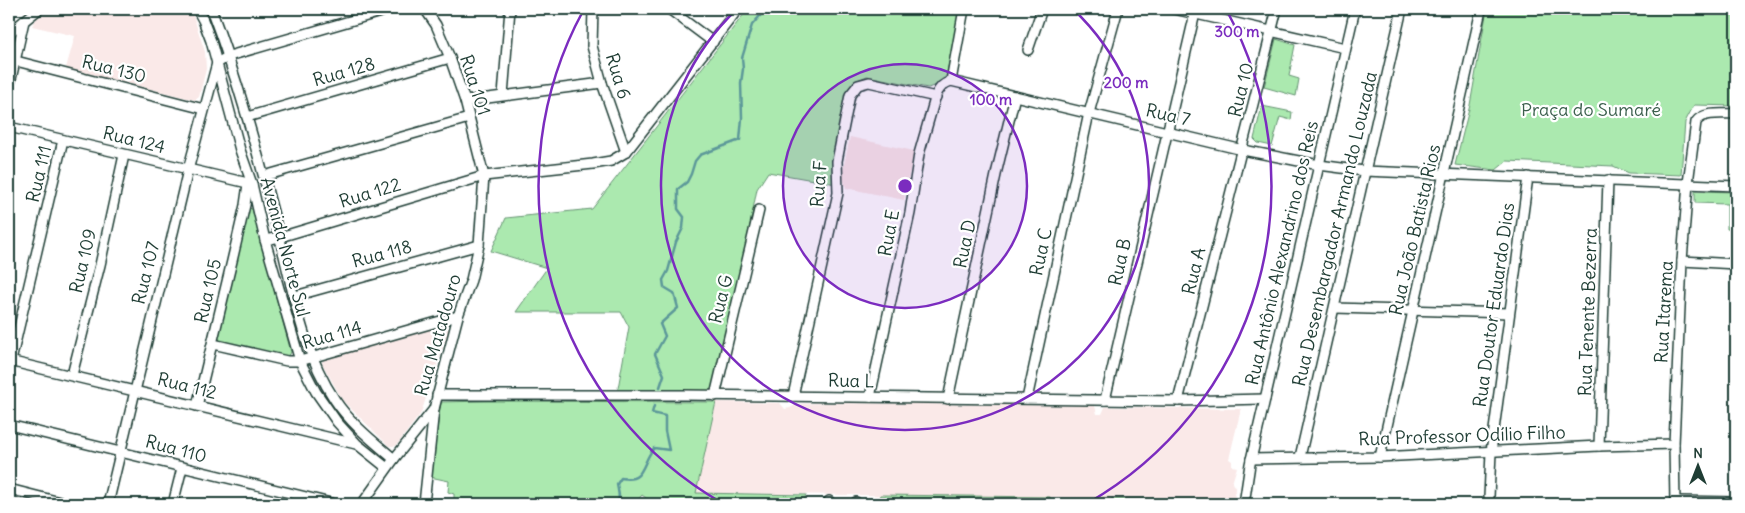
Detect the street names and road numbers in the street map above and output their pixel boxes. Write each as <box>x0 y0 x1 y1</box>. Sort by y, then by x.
street label: Rua 130 <box>80 49 149 88</box>
street label: Rua 6 <box>601 50 636 102</box>
street label: Rua 128 <box>310 52 378 91</box>
street label: Rua 101 <box>455 52 496 118</box>
street label: Rua 10 <box>1223 60 1258 120</box>
street label: Rua Desembargador Armando Louzada <box>1287 69 1382 389</box>
street label: Rua 7 <box>1144 98 1193 131</box>
street label: Rua Antônio Alexandrino dos Reis <box>1240 118 1323 387</box>
street label: Rua 124 <box>101 121 168 158</box>
street label: Rua João Batista Rios <box>1384 142 1445 318</box>
street label: Rua 111 <box>21 143 56 205</box>
street label: Rua F <box>805 160 832 208</box>
street label: Rua 122 <box>336 172 404 213</box>
street label: Avenida Norte Sul <box>256 175 315 319</box>
street label: Rua Doutor Eduardo Dias <box>1468 201 1519 409</box>
street label: Rua E <box>873 208 904 258</box>
street label: Rua D <box>948 217 981 270</box>
street label: Rua 109 <box>64 226 101 295</box>
street label: Rua C <box>1024 226 1057 278</box>
street label: Rua Tenente Bezerra <box>1573 227 1602 397</box>
street label: Rua 118 <box>349 235 414 273</box>
street label: Rua B <box>1103 236 1136 288</box>
street label: Rua 107 <box>127 239 164 307</box>
street label: Rua A <box>1177 245 1210 297</box>
street label: Rua 105 <box>189 256 226 325</box>
street label: Rua Itarema <box>1649 260 1678 364</box>
street label: Rua Matadouro <box>409 271 466 399</box>
street label: Rua G <box>703 272 738 326</box>
street label: Rua 114 <box>299 315 364 354</box>
street label: Rua 112 <box>155 367 219 404</box>
street label: Rua L <box>828 369 874 392</box>
street label: Rua Professor Odílio Filho <box>1358 420 1566 451</box>
street label: Rua 110 <box>143 429 209 468</box>

